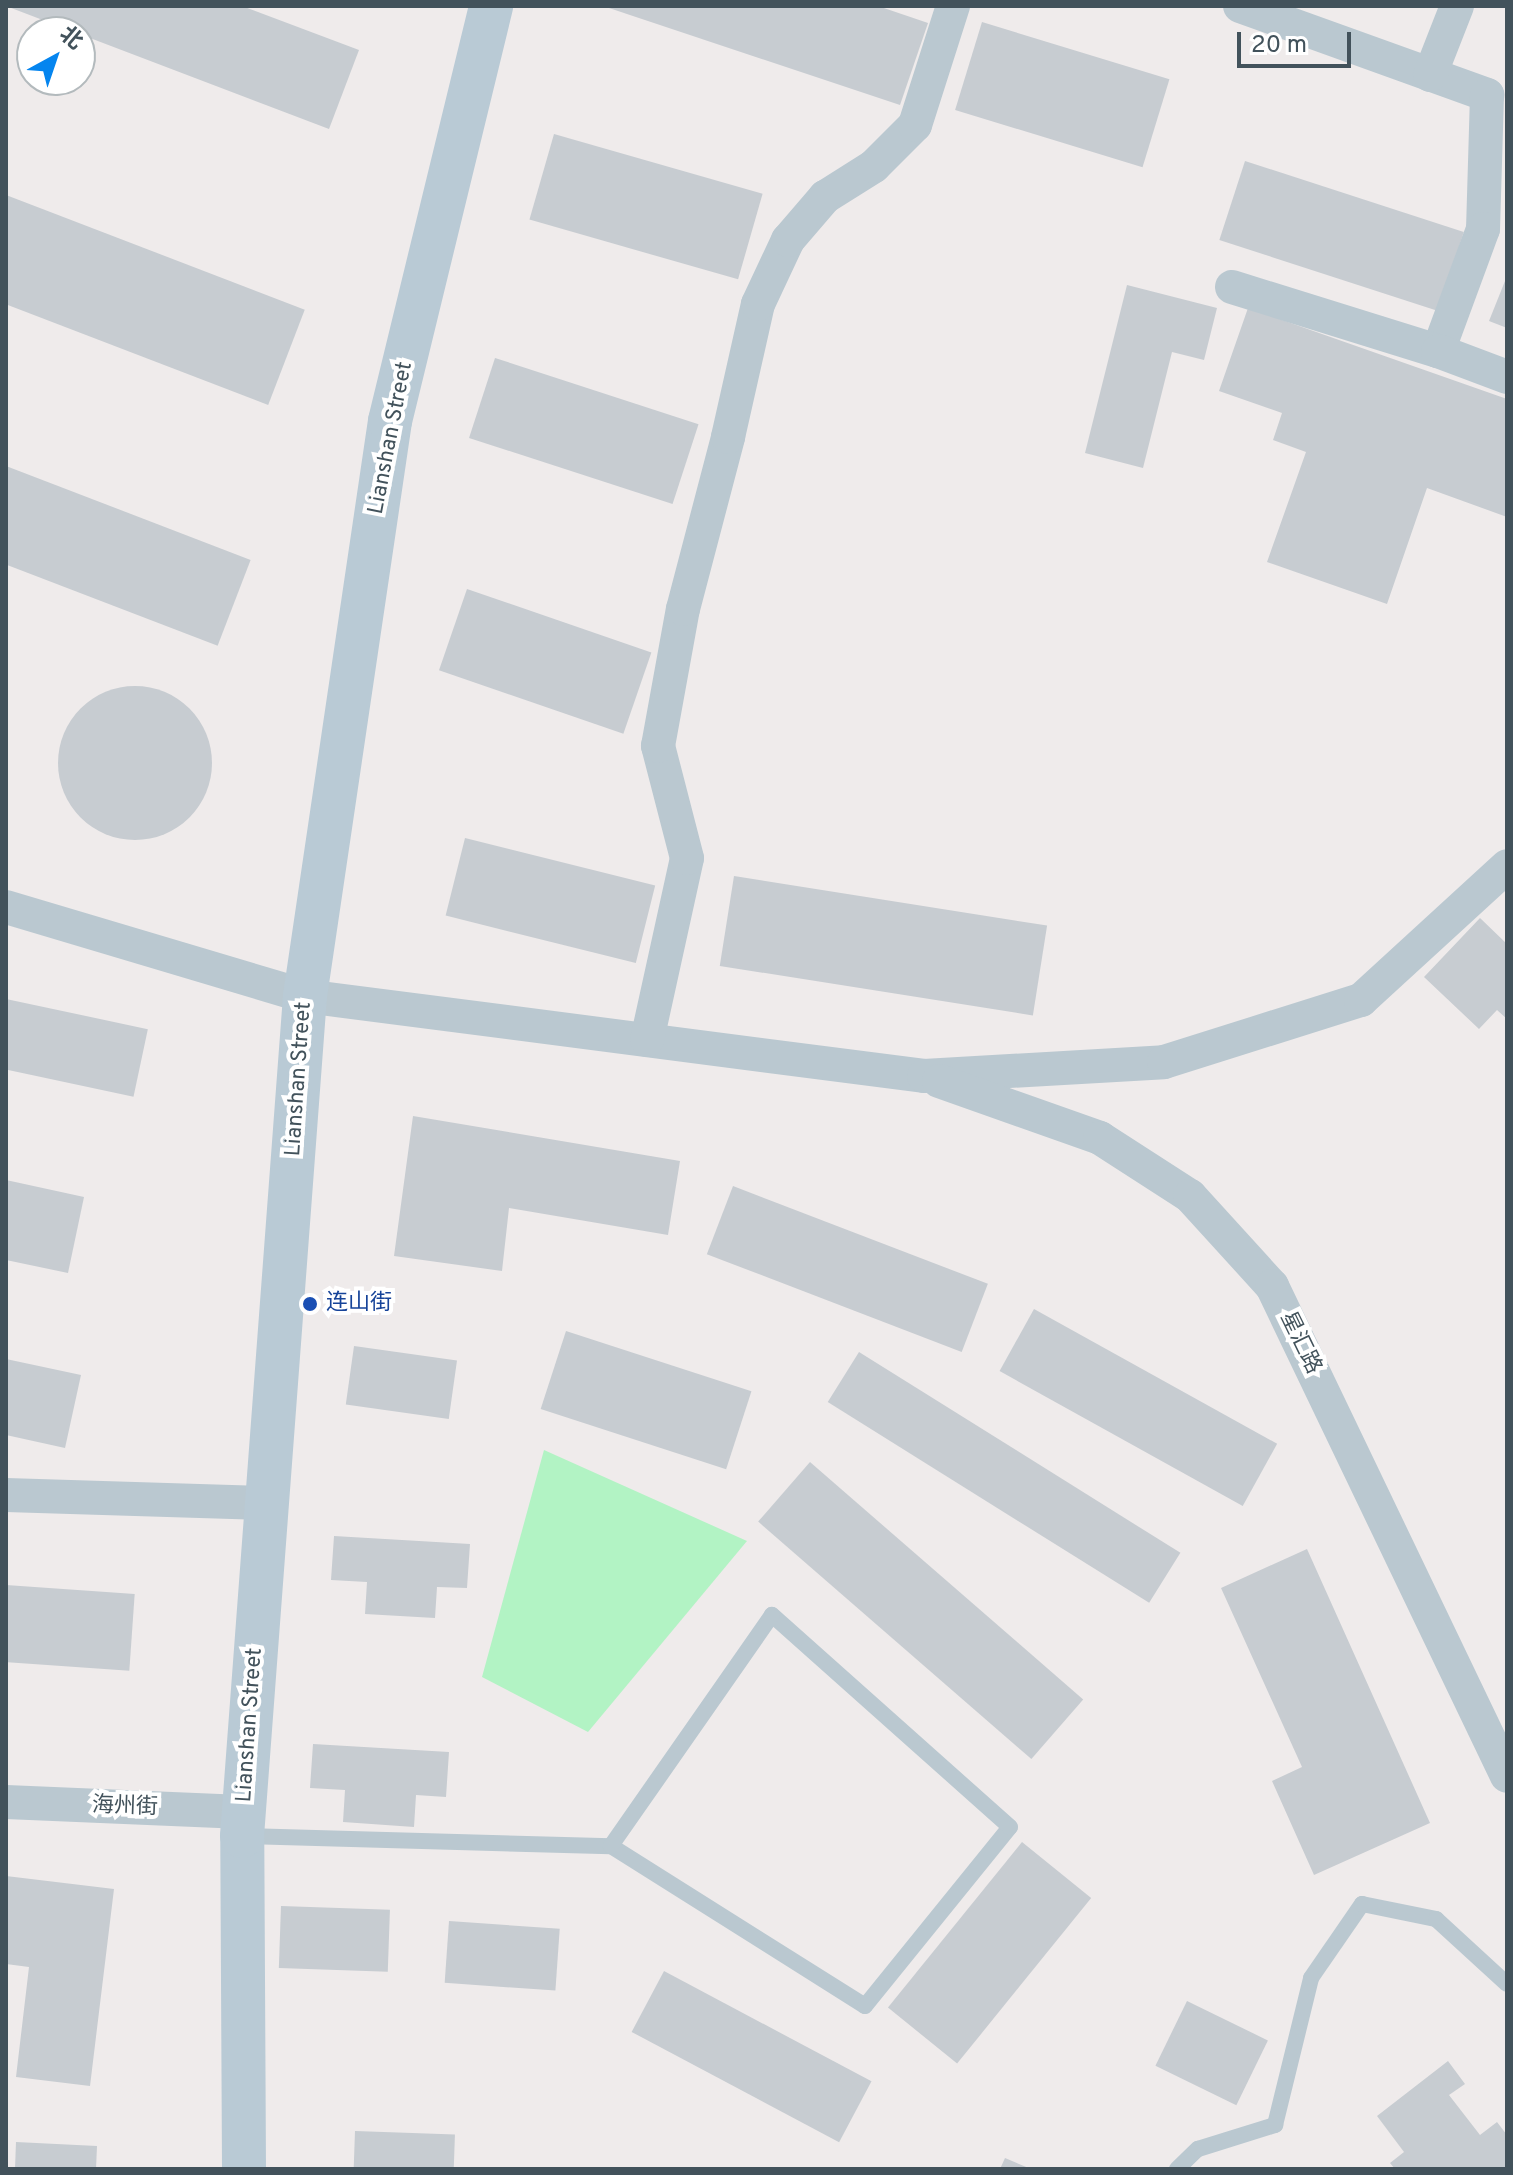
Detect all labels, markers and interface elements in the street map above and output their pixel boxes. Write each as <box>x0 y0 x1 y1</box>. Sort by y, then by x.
north arrow <box>16 16 96 96</box>
scale bar <box>1241 16 1355 66</box>
text: 北 <box>53 21 88 56</box>
text: 20 m <box>1251 31 1307 61</box>
street label: Lianshan Street <box>363 359 419 517</box>
street label: Lianshan Street <box>280 1001 318 1157</box>
place label: 连山街 <box>326 1291 392 1317</box>
marker: 连山街 <box>301 1295 319 1313</box>
street label: 星汇路 <box>1274 1308 1326 1378</box>
street label: Lianshan Street <box>231 1647 269 1803</box>
street label: 海州街 <box>92 1793 158 1821</box>

